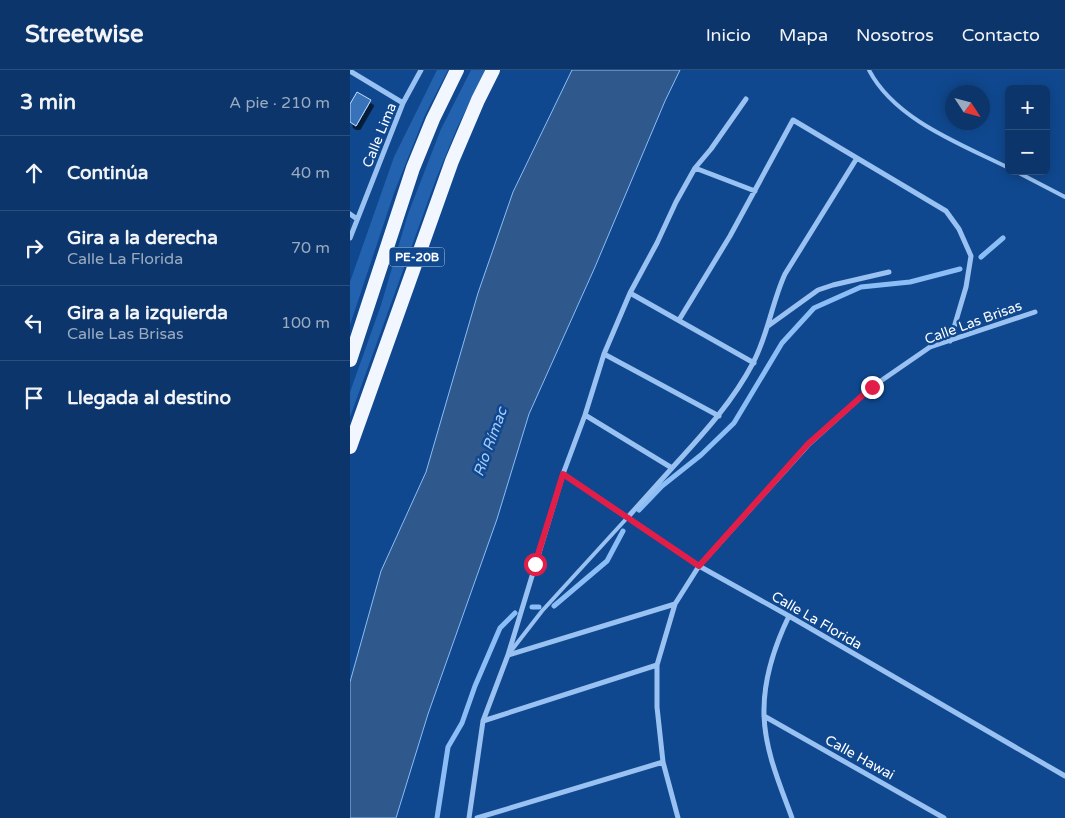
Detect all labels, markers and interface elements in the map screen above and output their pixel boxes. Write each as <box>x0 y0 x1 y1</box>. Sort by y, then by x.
text: Streetwise <box>25 20 144 49</box>
text: Inicio <box>706 24 751 46</box>
text: Mapa <box>779 24 828 46</box>
text: Nosotros <box>856 24 934 46</box>
text: Contacto <box>962 24 1040 46</box>
north arrow <box>945 85 990 130</box>
map controls <box>1005 85 1050 175</box>
button: + <box>1005 85 1050 130</box>
text: 3 min <box>20 90 76 115</box>
text: A pie · 210 m <box>229 93 330 113</box>
street label: Calle Lima <box>359 100 400 170</box>
button: − <box>1005 130 1050 175</box>
icon: ahead <box>20 159 48 187</box>
text: Continúa <box>67 162 149 184</box>
text: 40 m <box>291 163 330 183</box>
text: Gira a la derecha <box>67 227 218 249</box>
icon: right <box>20 234 48 262</box>
text: 70 m <box>291 238 330 258</box>
road number: PE-20B <box>390 248 444 266</box>
text: Calle La Florida <box>67 249 183 269</box>
street label: Calle Las Brisas <box>922 297 1024 348</box>
text: Gira a la izquierda <box>67 302 228 324</box>
icon: left <box>20 309 48 337</box>
text: 100 m <box>281 313 330 333</box>
text: Calle Las Brisas <box>67 324 184 344</box>
route end <box>861 376 884 399</box>
icon: arrive <box>20 384 48 412</box>
text: Llegada al destino <box>67 387 231 409</box>
water label: Río Rímac <box>469 403 511 479</box>
route start <box>524 553 547 576</box>
street label: Calle La Florida <box>768 588 865 653</box>
street label: Calle Hawai <box>822 731 897 783</box>

